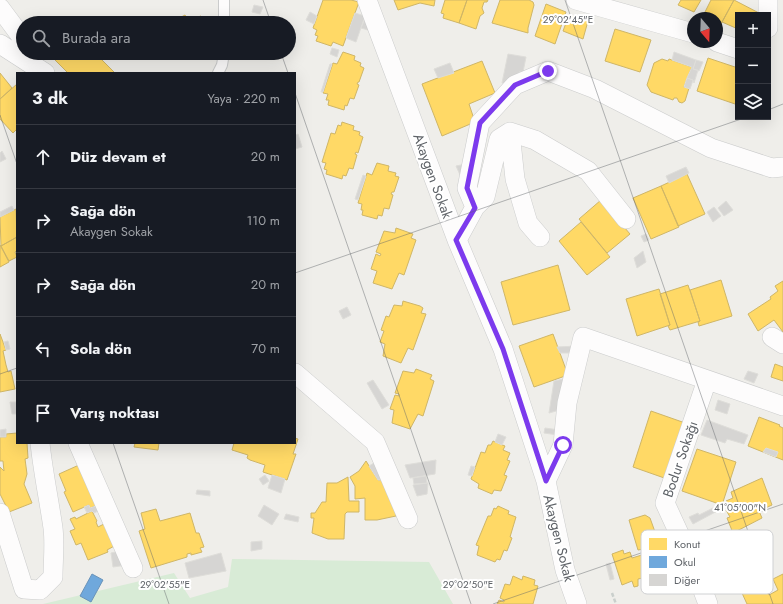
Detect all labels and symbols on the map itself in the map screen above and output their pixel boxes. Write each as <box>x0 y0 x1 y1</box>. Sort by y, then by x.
text: 29°02'45"E <box>543 12 593 27</box>
north arrow <box>687 12 723 48</box>
route end <box>539 62 557 80</box>
street label: Akaygen Sokak <box>408 131 458 222</box>
street label: Bodur Sokağı <box>658 418 702 500</box>
route start <box>554 436 572 454</box>
street label: Akaygen Sokak <box>539 492 580 584</box>
text: 41°05'00"N <box>714 500 766 515</box>
legend <box>641 530 773 594</box>
text: Konut <box>674 536 700 552</box>
text: Okul <box>674 554 696 570</box>
text: Diğer <box>674 572 700 588</box>
text: 29°02'55"E <box>140 577 190 592</box>
text: 29°02'50"E <box>443 577 493 592</box>

